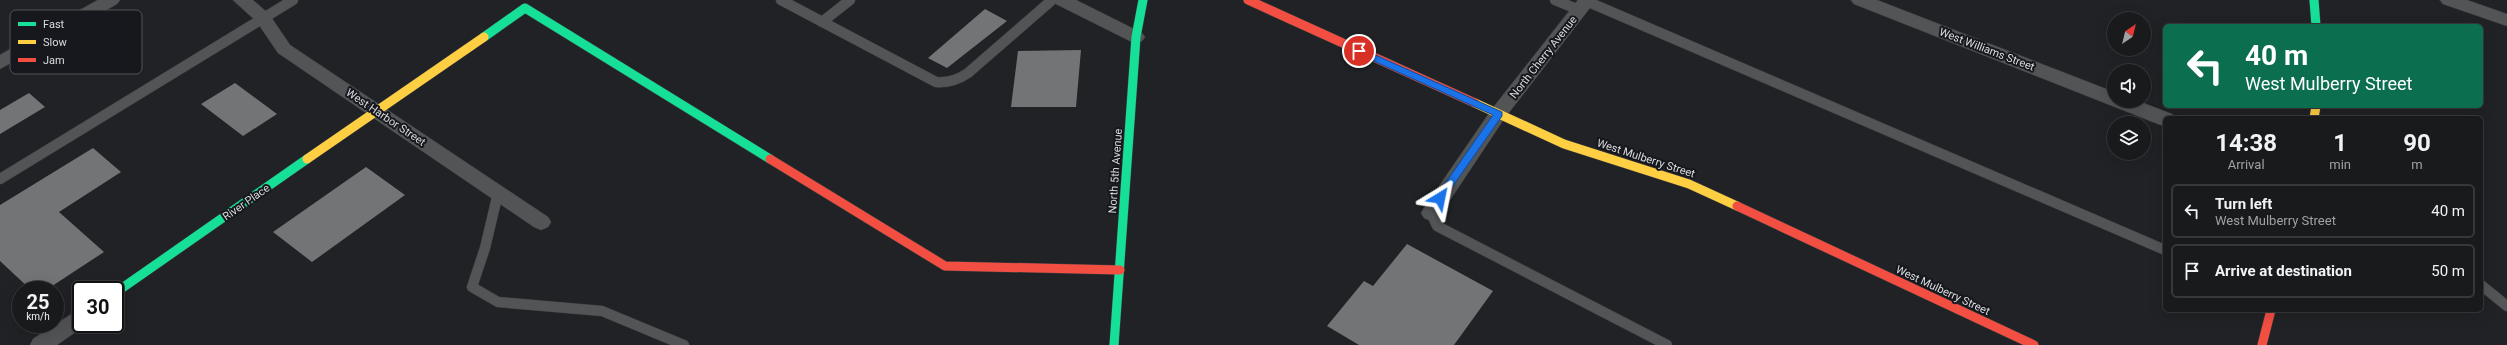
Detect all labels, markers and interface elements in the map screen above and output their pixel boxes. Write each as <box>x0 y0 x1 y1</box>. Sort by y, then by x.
legend <box>10 10 142 74</box>
north arrow <box>2107 12 2151 56</box>
map controls <box>2107 12 2151 160</box>
street label: North Cherry Avenue <box>1507 13 1580 101</box>
text: Fast <box>43 18 65 31</box>
street label: West Williams Street <box>1937 25 2037 74</box>
pin <box>1342 34 1376 68</box>
text: Slow <box>43 36 67 49</box>
text: 40 m <box>2245 39 2308 72</box>
icon: arrive <box>1348 40 1370 62</box>
icon: left <box>2179 40 2231 92</box>
text: Jam <box>43 54 65 67</box>
button: sound <box>2107 64 2151 108</box>
text: West Mulberry Street <box>2245 73 2412 94</box>
street label: West Harbor Street <box>344 86 428 149</box>
button: layers <box>2107 116 2151 160</box>
street label: North 5th Avenue <box>1106 128 1125 214</box>
text: 14:38 <box>2215 129 2277 157</box>
text: 1 <box>2333 129 2347 157</box>
text: 90 <box>2403 129 2431 157</box>
street label: West Mulberry Street <box>1595 136 1697 181</box>
text: Arrival <box>2228 157 2265 172</box>
text: min <box>2329 157 2351 172</box>
text: m <box>2411 157 2423 172</box>
position arrow <box>1419 177 1461 219</box>
street label: River Place <box>220 181 272 223</box>
text: Turn left <box>2215 195 2272 213</box>
icon: left <box>2181 200 2203 222</box>
text: 40 m <box>2431 202 2465 220</box>
text: West Mulberry Street <box>2215 213 2336 228</box>
icon: arrive <box>2181 260 2203 282</box>
text: Arrive at destination <box>2215 262 2352 280</box>
text: 50 m <box>2431 262 2465 280</box>
street label: West Mulberry Street <box>1894 263 1992 318</box>
speed limit sign: 30 <box>72 281 124 333</box>
text: 25 <box>27 290 49 314</box>
text: km/h <box>26 311 50 322</box>

